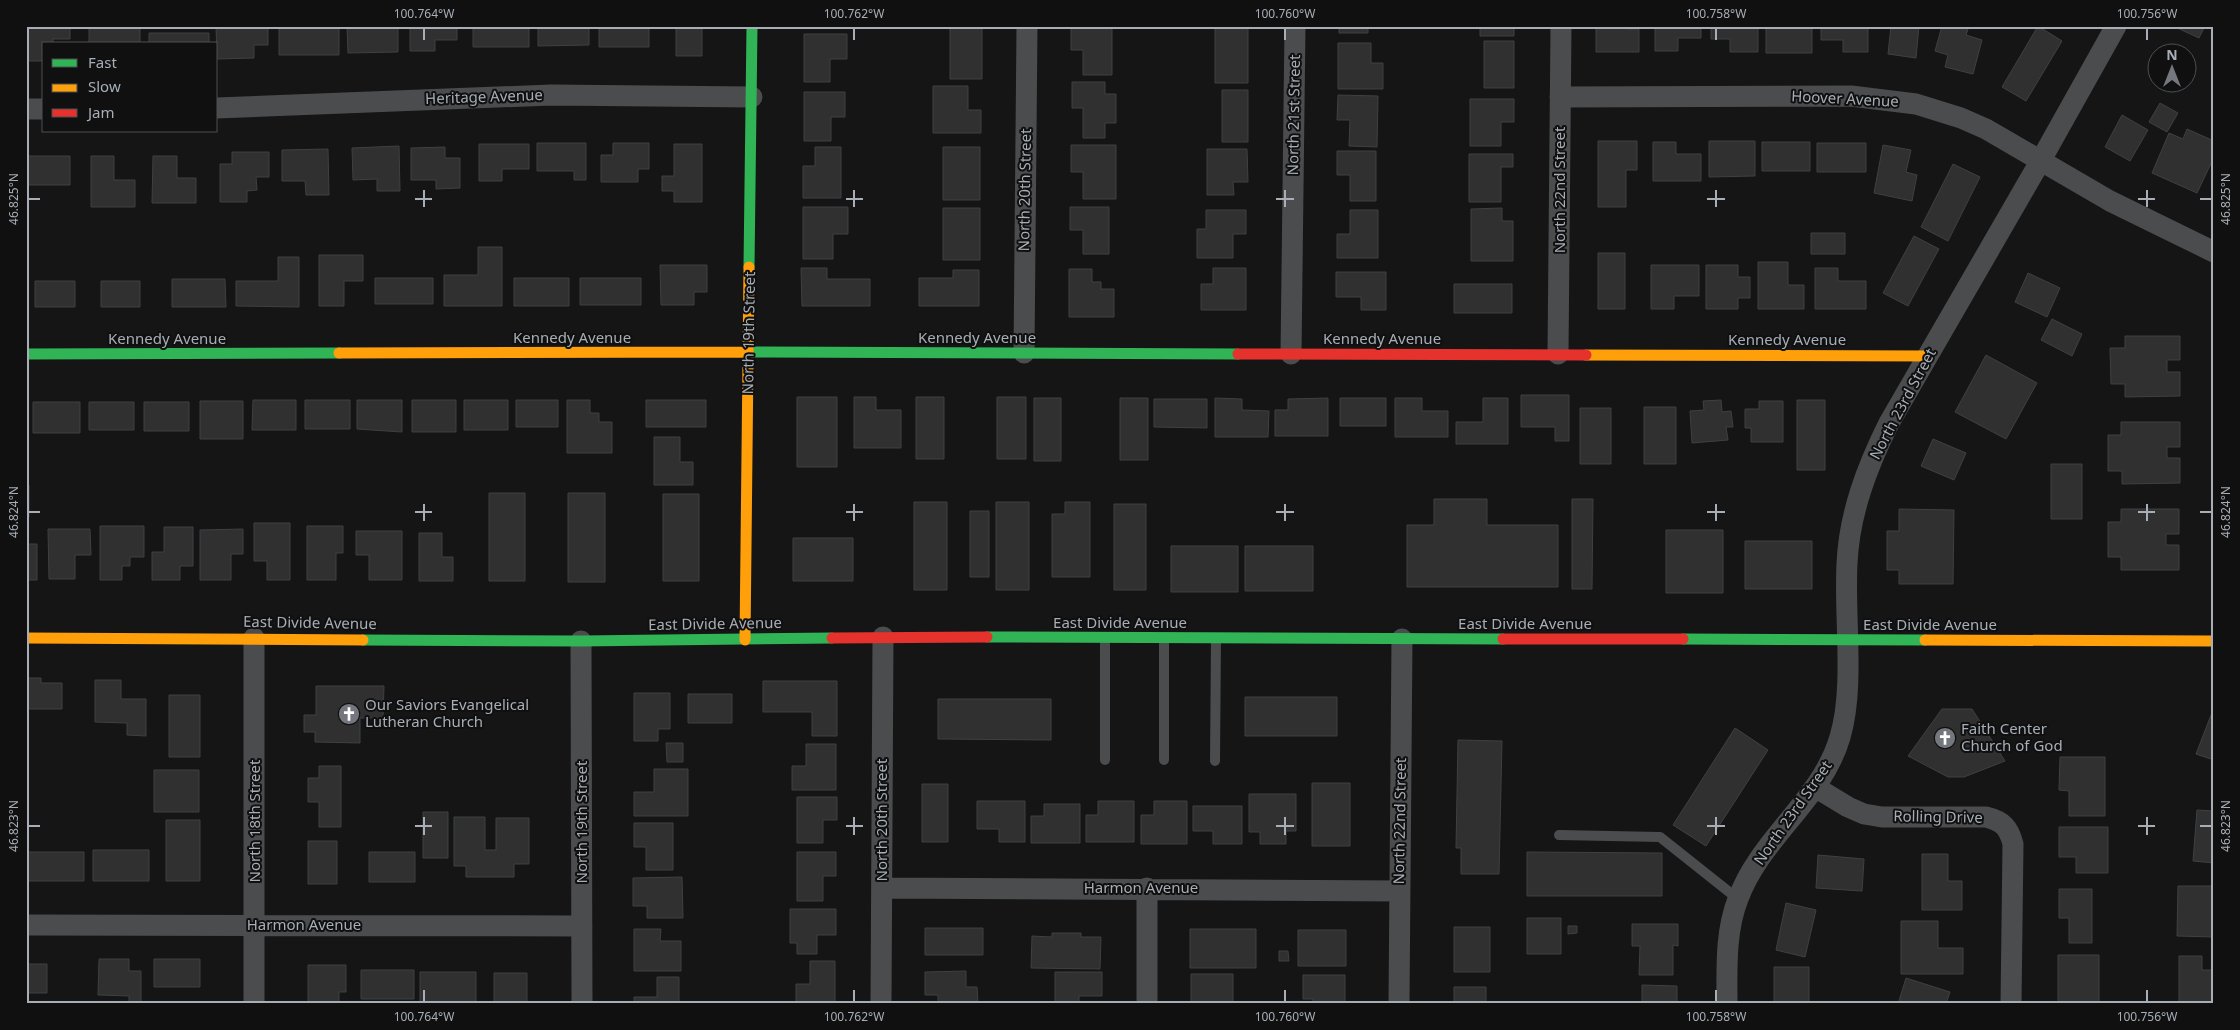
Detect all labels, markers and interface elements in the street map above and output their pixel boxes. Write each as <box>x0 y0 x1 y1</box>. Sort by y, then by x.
text: 100.764°W <box>394 5 454 22</box>
text: 100.762°W <box>824 5 884 22</box>
text: 100.760°W <box>1255 5 1315 22</box>
text: 100.758°W <box>1686 5 1746 22</box>
text: 100.756°W <box>2117 5 2177 22</box>
legend <box>42 42 218 132</box>
north arrow <box>2148 42 2198 92</box>
text: N <box>2166 45 2178 64</box>
text: Fast <box>88 52 117 72</box>
street label: North 21st Street <box>1282 54 1304 176</box>
text: Slow <box>88 76 121 96</box>
street label: Heritage Avenue <box>425 84 543 108</box>
street label: Hoover Avenue <box>1791 85 1899 111</box>
text: Jam <box>86 102 115 122</box>
street label: North 22nd Street <box>1549 126 1569 253</box>
street label: North 20th Street <box>1013 128 1035 252</box>
text: 46.825°N <box>5 173 22 225</box>
text: 46.825°N <box>2217 173 2234 225</box>
street label: North 19th Street <box>737 271 759 395</box>
street label: Kennedy Avenue <box>513 327 631 347</box>
street label: Kennedy Avenue <box>918 327 1036 347</box>
street label: Kennedy Avenue <box>108 328 226 348</box>
street label: Kennedy Avenue <box>1323 328 1441 348</box>
street label: Kennedy Avenue <box>1728 329 1846 349</box>
street label: North 23rd Street <box>1864 344 1940 463</box>
text: 46.824°N <box>5 486 22 538</box>
text: 46.824°N <box>2217 486 2234 538</box>
street label: East Divide Avenue <box>243 611 377 633</box>
street label: East Divide Avenue <box>648 612 782 634</box>
street label: East Divide Avenue <box>1053 612 1187 632</box>
street label: East Divide Avenue <box>1458 613 1592 633</box>
street label: East Divide Avenue <box>1863 614 1997 634</box>
place label: Our Saviors Evangelical Lutheran Church <box>365 694 529 731</box>
church icon: Our Saviors Evangelical Lutheran Church <box>337 702 361 726</box>
place label: Faith Center Church of God <box>1961 718 2063 755</box>
church icon: Faith Center Church of God <box>1933 726 1957 750</box>
street label: North 23rd Street <box>1749 756 1836 869</box>
street label: North 22nd Street <box>1388 757 1410 884</box>
street label: North 20th Street <box>871 758 891 881</box>
street label: North 18th Street <box>244 759 264 882</box>
street label: North 19th Street <box>571 760 591 883</box>
text: 46.823°N <box>5 800 22 852</box>
text: 46.823°N <box>2217 800 2234 852</box>
street label: Rolling Drive <box>1893 805 1983 827</box>
street label: Harmon Avenue <box>1084 877 1198 897</box>
street label: Harmon Avenue <box>247 914 361 934</box>
text: 100.764°W <box>394 1008 454 1025</box>
text: 100.762°W <box>824 1008 884 1025</box>
text: 100.760°W <box>1255 1008 1315 1025</box>
text: 100.758°W <box>1686 1008 1746 1025</box>
text: 100.756°W <box>2117 1008 2177 1025</box>

